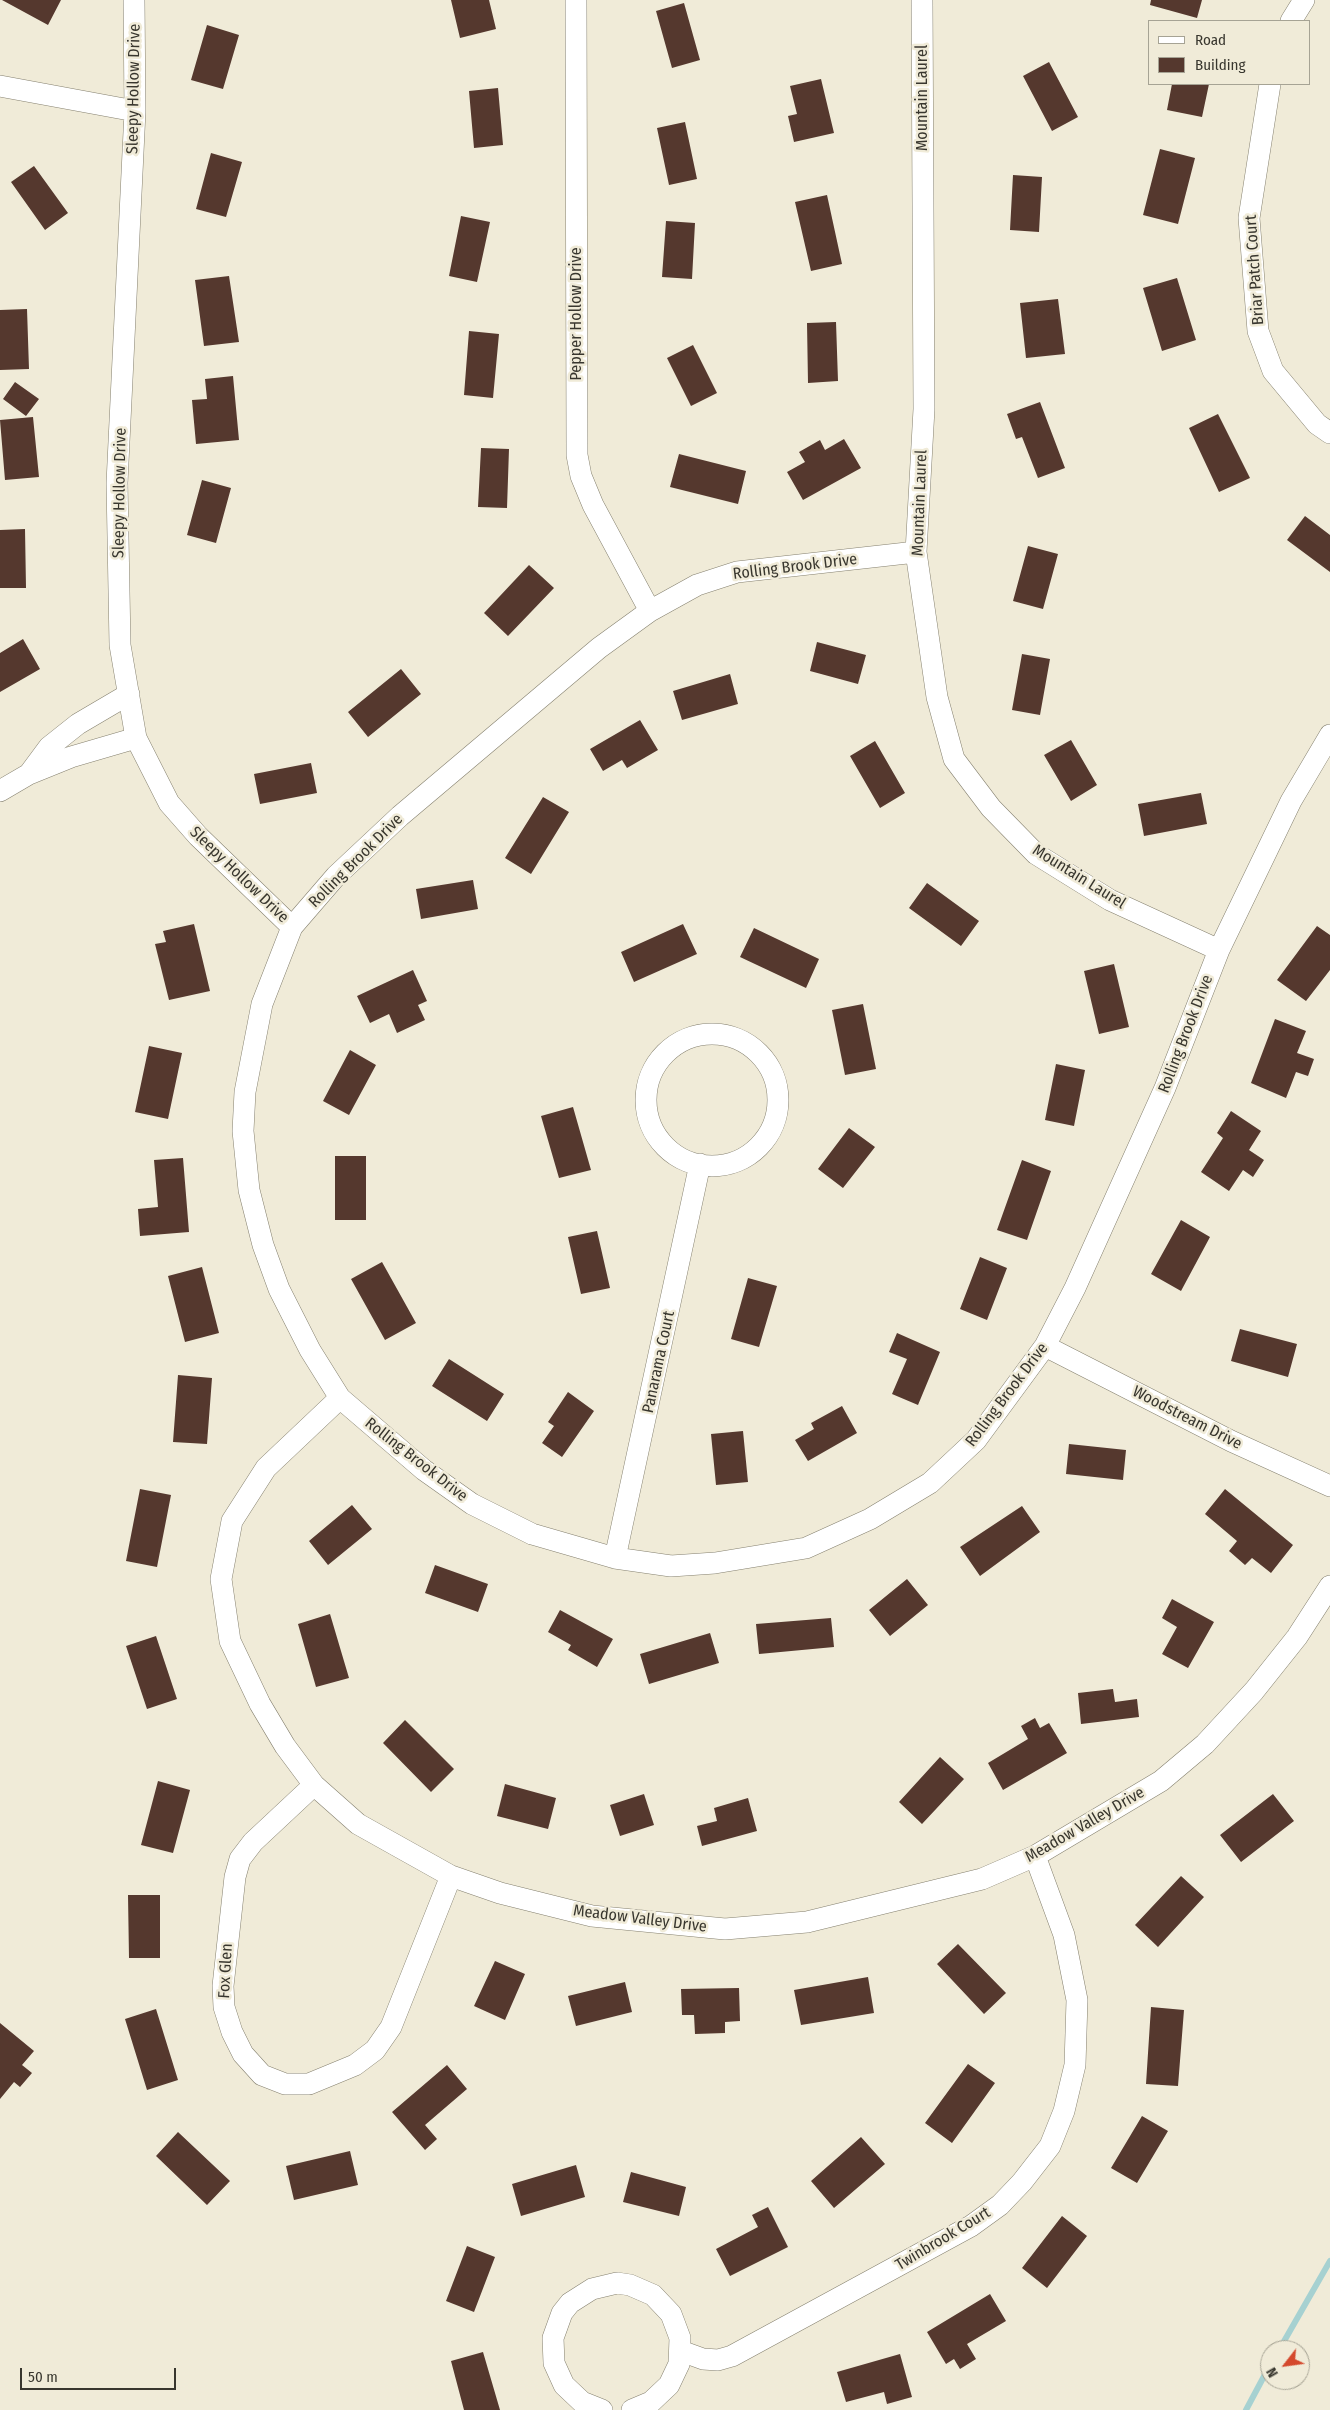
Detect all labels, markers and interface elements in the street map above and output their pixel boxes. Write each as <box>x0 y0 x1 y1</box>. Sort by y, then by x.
legend <box>1148 20 1310 85</box>
street label: Sleepy Hollow Drive <box>123 24 145 154</box>
text: Road <box>1195 31 1226 49</box>
street label: Mountain Laurel <box>913 45 933 151</box>
text: Building <box>1195 56 1246 74</box>
street label: Briar Patch Court <box>1242 214 1268 326</box>
street label: Pepper Hollow Drive <box>567 247 587 381</box>
street label: Sleepy Hollow Drive <box>109 428 131 558</box>
street label: Mountain Laurel <box>909 450 931 556</box>
street label: Rolling Brook Drive <box>732 550 858 584</box>
street label: Rolling Brook Drive <box>305 810 407 912</box>
street label: Sleepy Hollow Drive <box>185 823 293 927</box>
street label: Mountain Laurel <box>1029 841 1129 913</box>
street label: Rolling Brook Drive <box>1155 972 1217 1096</box>
street label: Panarama Court <box>639 1309 679 1415</box>
street label: Rolling Brook Drive <box>962 1339 1052 1451</box>
street label: Woodstream Drive <box>1129 1382 1245 1454</box>
street label: Rolling Brook Drive <box>361 1414 471 1506</box>
street label: Meadow Valley Drive <box>1022 1783 1148 1867</box>
street label: Meadow Valley Drive <box>572 1901 708 1937</box>
street label: Fox Glen <box>215 1943 237 1999</box>
street label: Twinbrook Court <box>892 2203 994 2275</box>
north arrow <box>1260 2340 1310 2390</box>
scale bar <box>22 2358 179 2390</box>
text: N <box>1263 2364 1282 2380</box>
text: 50 m <box>28 2368 58 2386</box>

